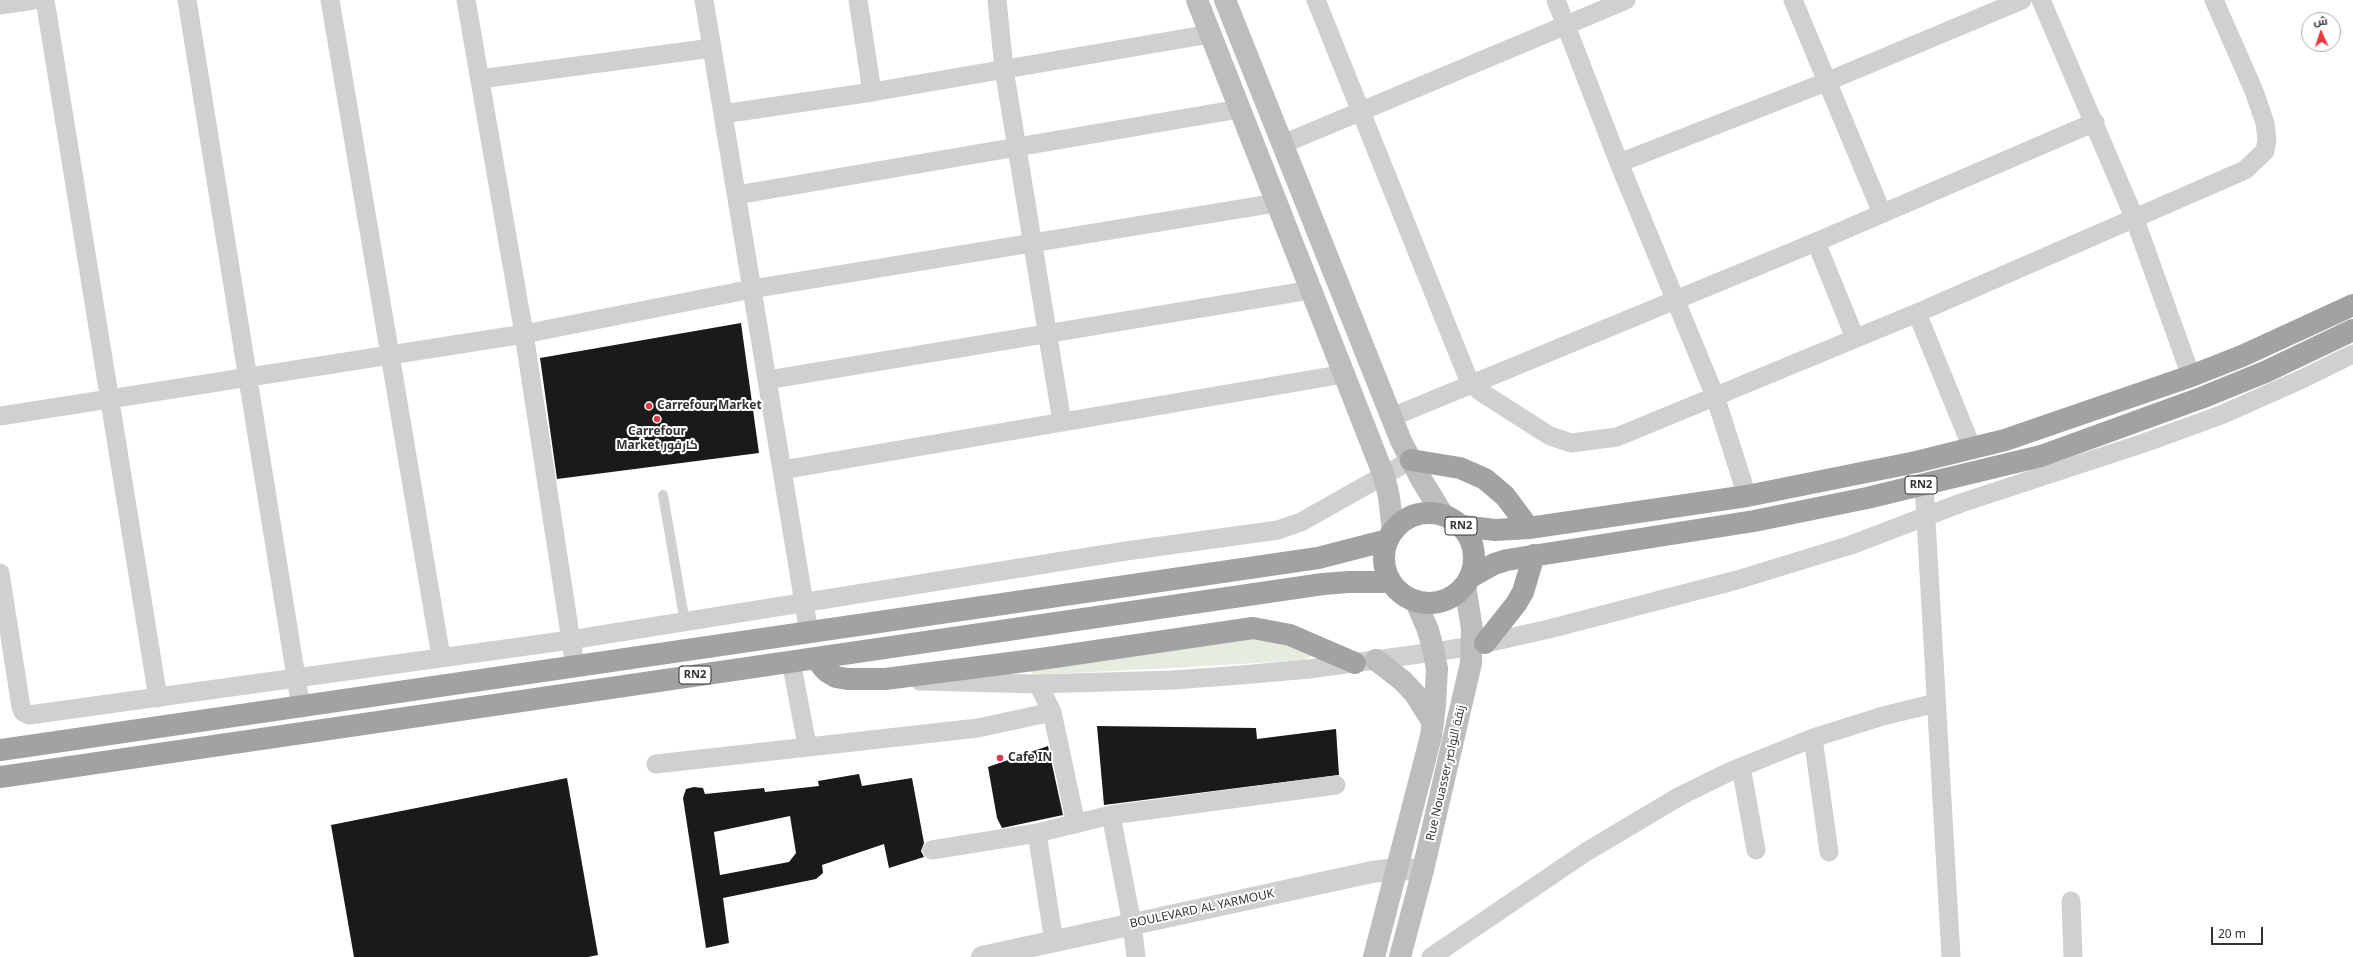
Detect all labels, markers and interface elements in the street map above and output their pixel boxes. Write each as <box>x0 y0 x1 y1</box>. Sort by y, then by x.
north arrow <box>2301 12 2341 52</box>
text: ش <box>2313 13 2328 28</box>
place label: Carrefour Market <box>657 399 762 413</box>
marker: Carrefour Market <box>644 401 654 411</box>
marker: Carrefour Market كارفور <box>652 414 662 424</box>
place label: Carrefour Market كارفور <box>616 425 698 453</box>
road number: RN2 <box>1905 476 1937 494</box>
road number: RN2 <box>1445 517 1477 535</box>
road number: RN2 <box>679 666 711 684</box>
street label: Rue Nouasser زنقة النواصر <box>1423 704 1469 842</box>
place label: Cafe IN <box>1008 751 1052 765</box>
marker: Cafe IN <box>995 753 1005 763</box>
street label: BOULEVARD AL YARMOUK <box>1128 887 1276 931</box>
scale bar <box>2213 919 2265 945</box>
text: 20 m <box>2218 925 2246 942</box>

